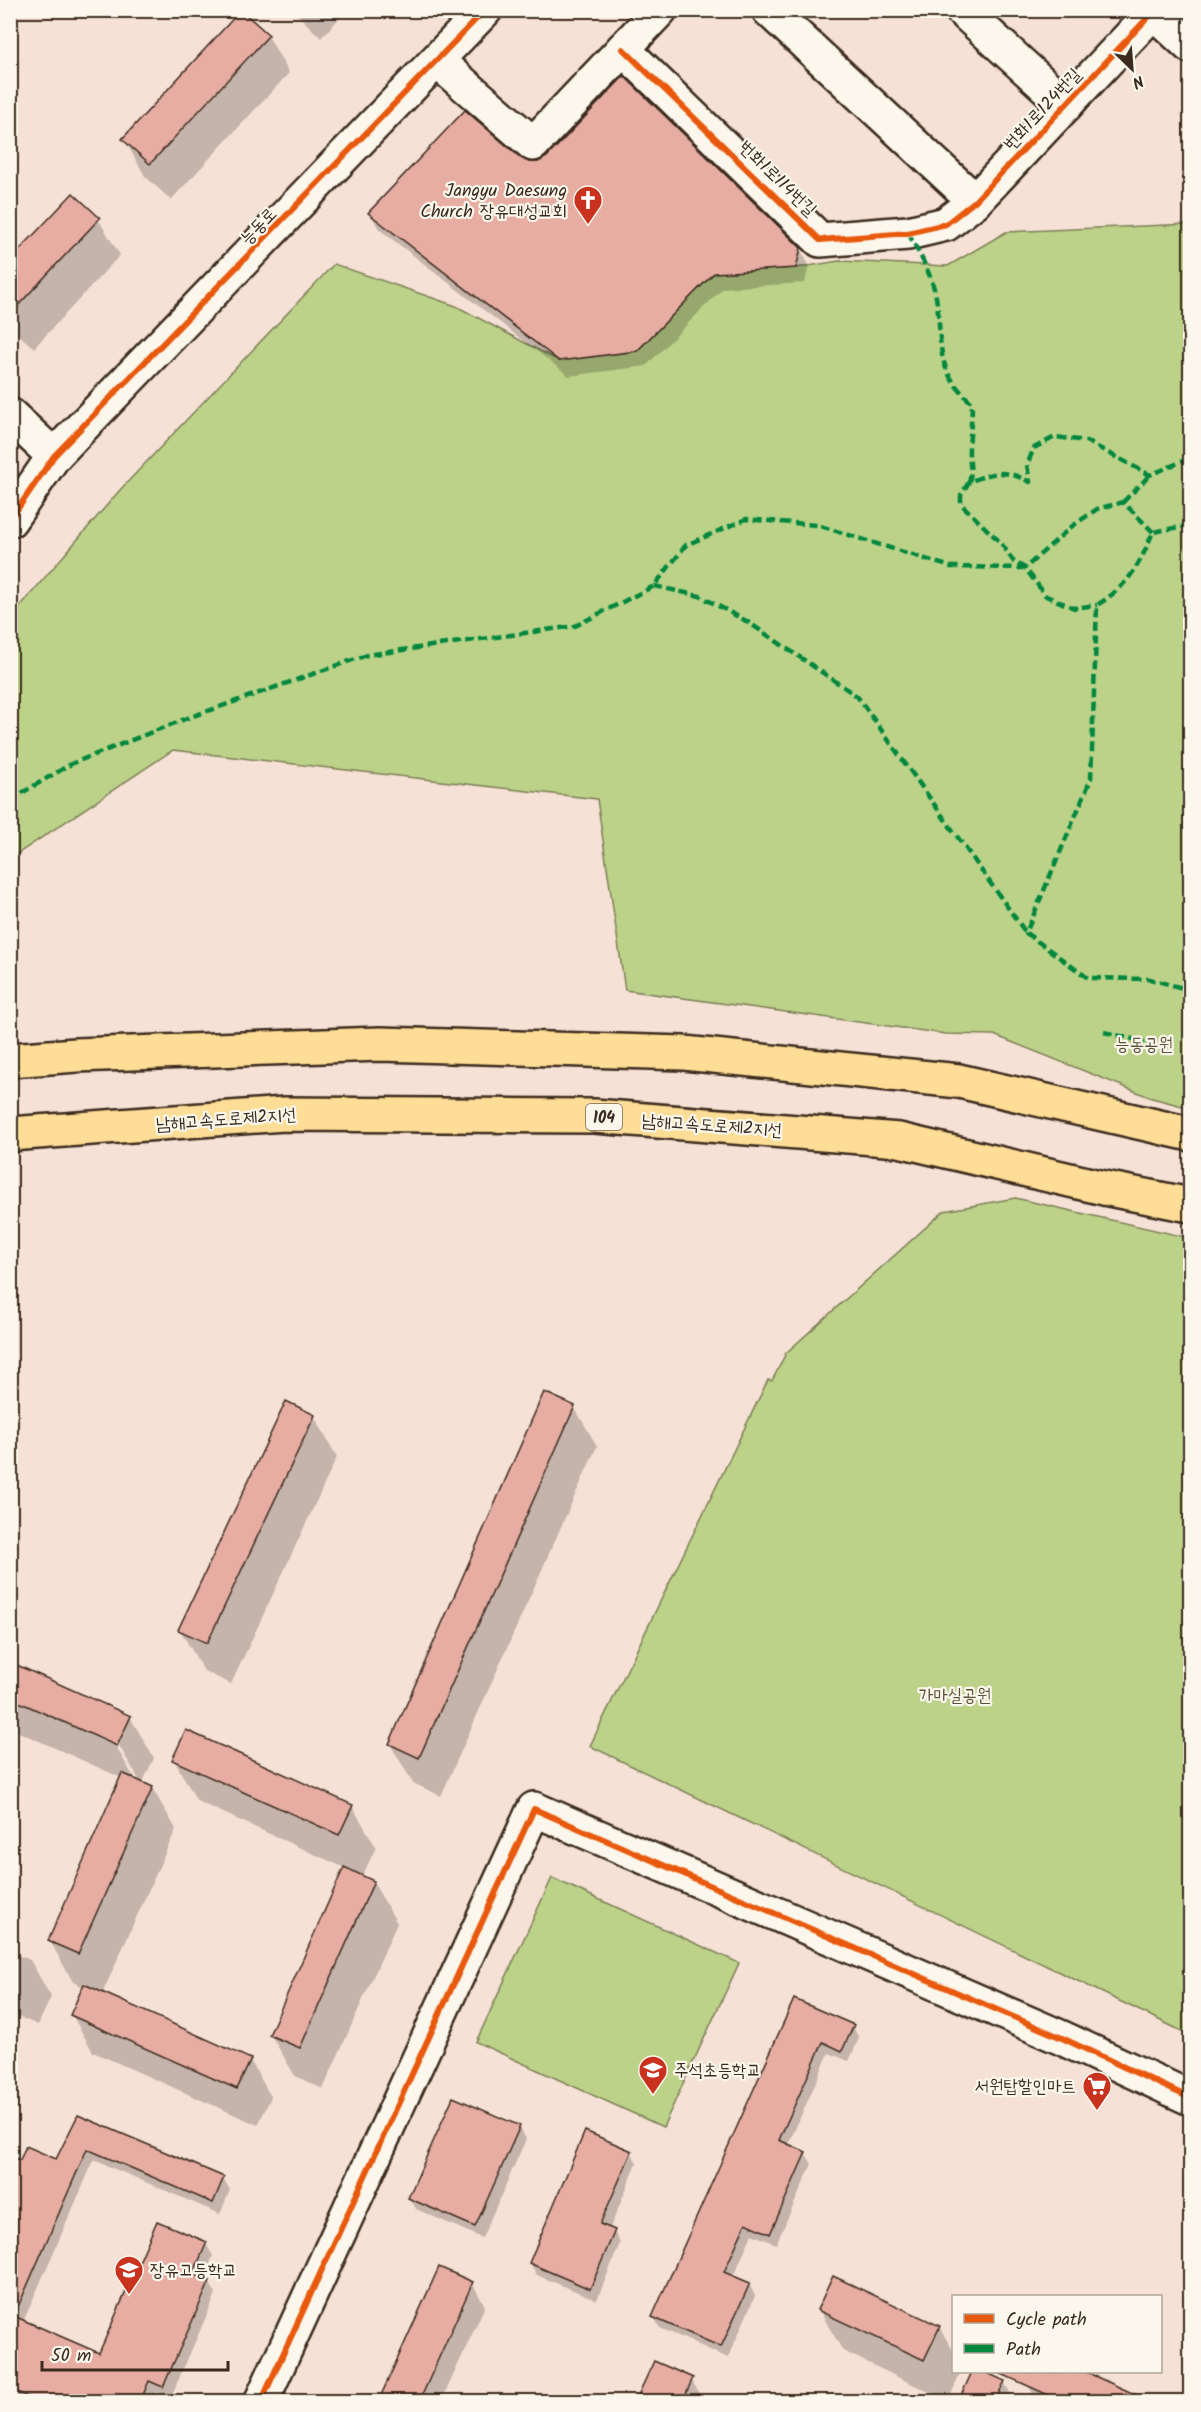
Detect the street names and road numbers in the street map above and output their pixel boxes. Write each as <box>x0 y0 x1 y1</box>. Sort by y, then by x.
street label: 번화1로124번길 <box>997 62 1090 158</box>
street label: 번화1로114번길 <box>731 134 823 224</box>
street label: 능동로 <box>234 201 285 253</box>
street label: 남해고속도로제2지선 <box>155 1101 297 1140</box>
road number: 104 <box>586 1104 622 1130</box>
street label: 남해고속도로제2지선 <box>641 1107 783 1146</box>

